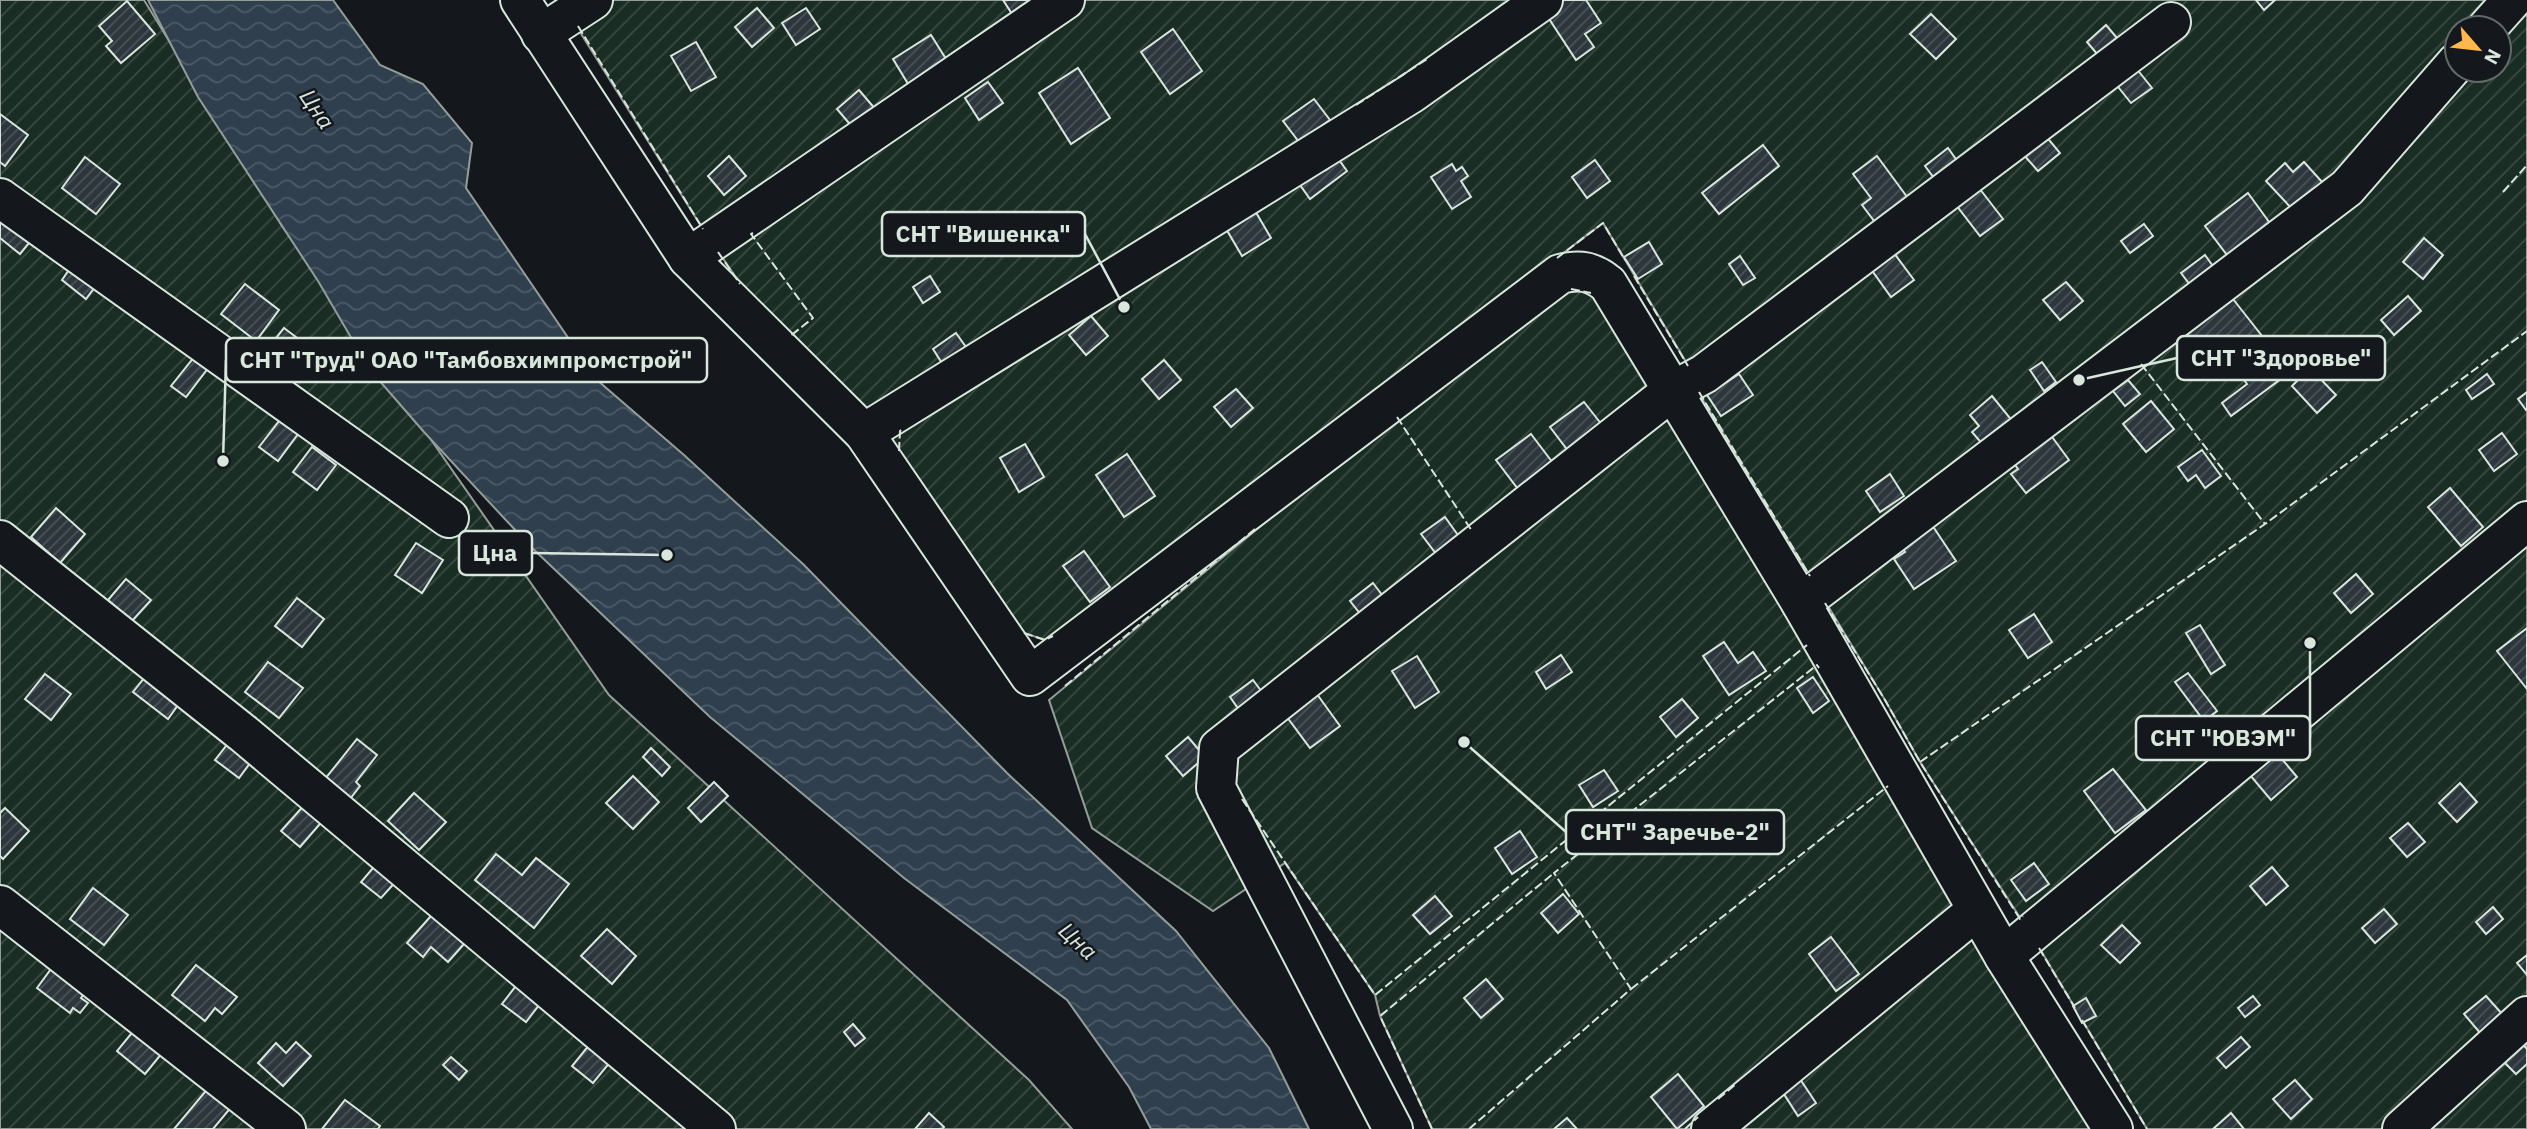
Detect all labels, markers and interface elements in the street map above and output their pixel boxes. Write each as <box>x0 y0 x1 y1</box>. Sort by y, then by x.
north arrow <box>2443 14 2513 84</box>
text: N <box>2479 45 2507 69</box>
water label: Цна <box>294 82 342 134</box>
callout: СНТ "Вишенка" <box>882 212 1085 256</box>
text: СНТ "Вишенка" <box>895 218 1071 248</box>
callout: СНТ "Здоровье" <box>2177 336 2385 380</box>
callout: СНТ "Труд" ОАО "Тамбовхимпромстрой" <box>226 338 707 382</box>
text: СНТ "Здоровье" <box>2191 342 2371 372</box>
text: СНТ "Труд" ОАО "Тамбовхимпромстрой" <box>240 344 692 374</box>
callout: Цна <box>459 531 532 575</box>
text: Цна <box>473 537 517 567</box>
callout: СНТ "ЮВЭМ" <box>2136 716 2310 760</box>
text: СНТ "ЮВЭМ" <box>2150 722 2296 752</box>
callout: СНТ" Заречье-2" <box>1566 810 1784 854</box>
text: СНТ" Заречье-2" <box>1580 816 1770 846</box>
water label: Цна <box>1053 915 1104 966</box>

